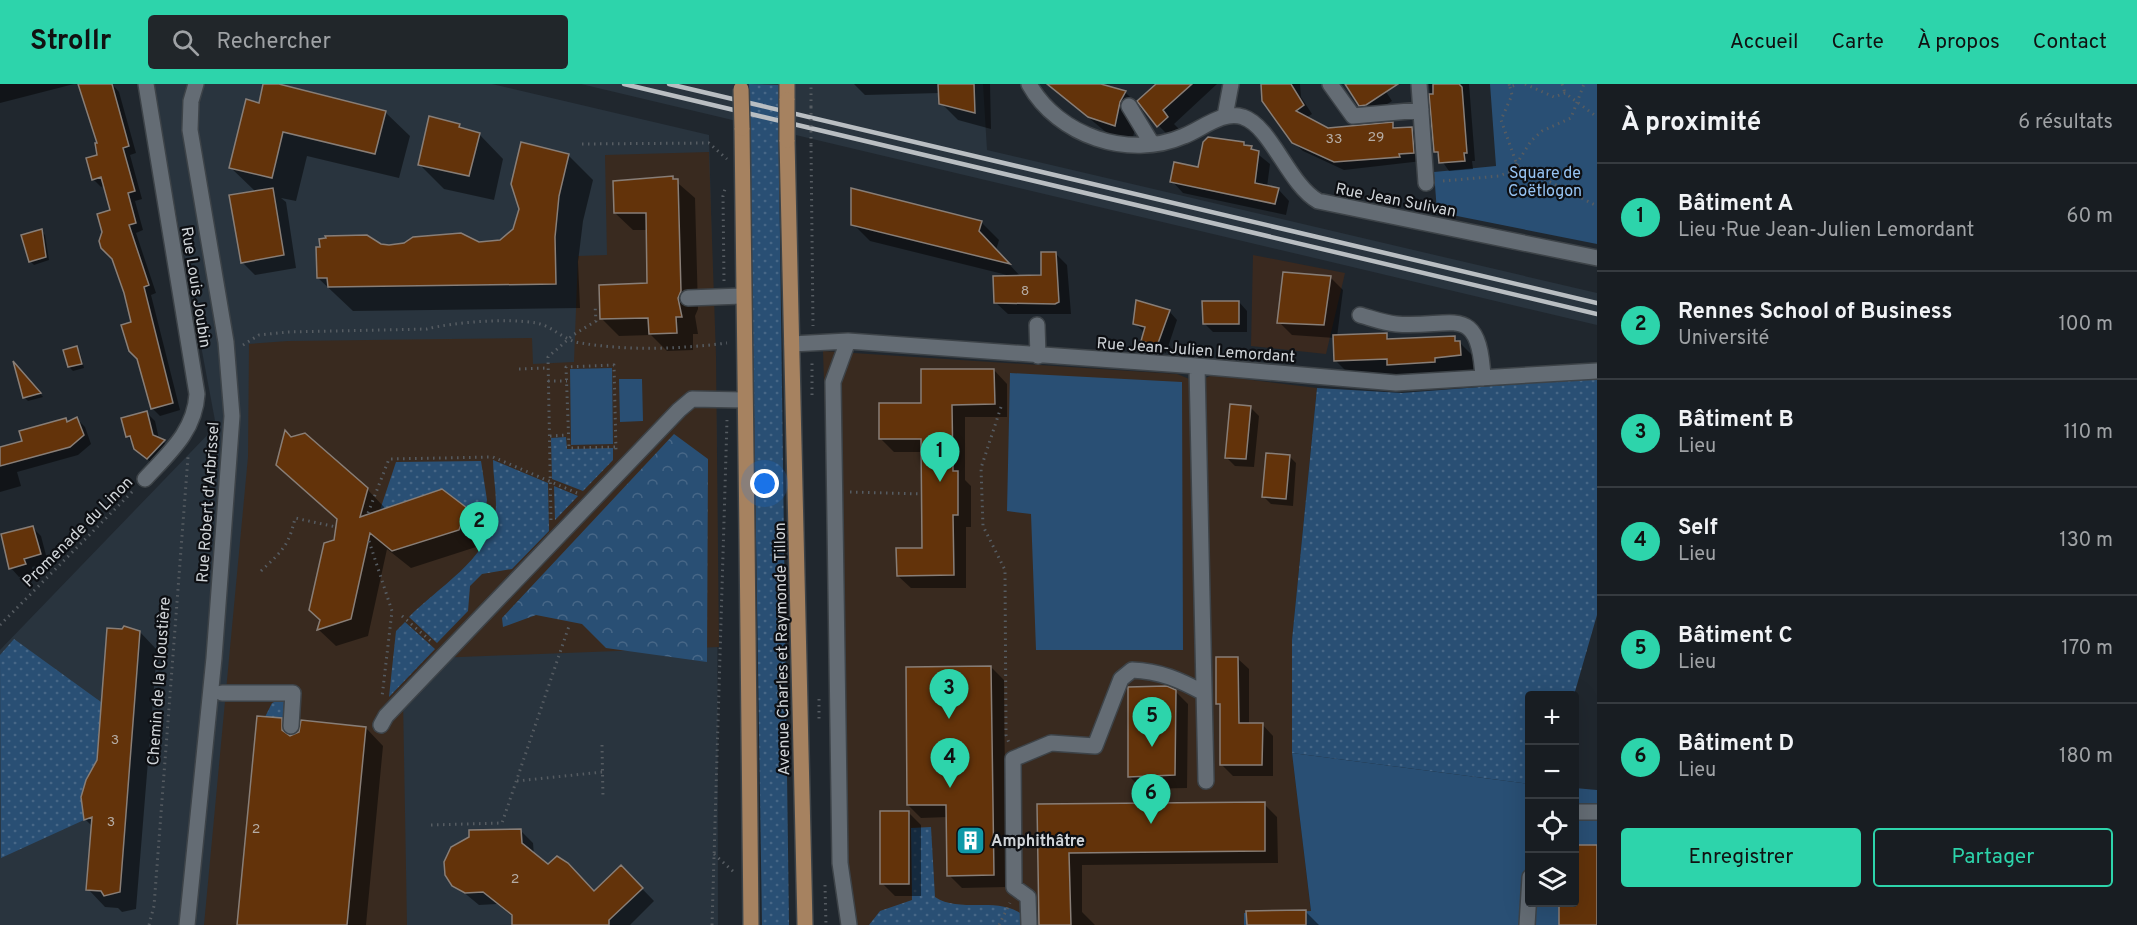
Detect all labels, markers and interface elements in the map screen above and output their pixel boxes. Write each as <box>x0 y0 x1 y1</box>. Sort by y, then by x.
search box <box>148 15 568 69</box>
text: Strollr <box>30 24 112 60</box>
icon: search <box>169 26 202 59</box>
text: Rechercher <box>217 29 331 56</box>
text: Accueil <box>1730 29 1799 56</box>
text: Carte <box>1832 29 1884 56</box>
text: À propos <box>1917 29 2000 56</box>
text: Contact <box>2033 29 2107 56</box>
text: À proximité <box>1621 107 1761 140</box>
text: 6 résultats <box>2018 110 2113 136</box>
house number: 29 <box>1368 129 1384 146</box>
house number: 33 <box>1326 131 1342 148</box>
park label: Square de Coëtlogon <box>1508 164 1582 202</box>
street label: Rue Jean Sulivan <box>1333 179 1458 222</box>
text: Bâtiment A <box>1678 191 1793 218</box>
text: 1 <box>1637 204 1645 230</box>
text: 60 m <box>2067 204 2113 230</box>
text: Lieu · Rue Jean-Julien Lemordant <box>1678 218 1974 244</box>
street label: Rue Louis Joubin <box>176 225 214 349</box>
house number: 8 <box>1021 283 1029 300</box>
text: Rennes School of Business <box>1678 299 1952 326</box>
text: 2 <box>1634 312 1647 338</box>
text: 100 m <box>2058 312 2113 338</box>
text: Université <box>1678 326 1769 352</box>
street label: Rue Jean-Julien Lemordant <box>1096 334 1296 368</box>
text: Bâtiment B <box>1678 407 1794 434</box>
text: 3 <box>1635 420 1647 446</box>
text: 110 m <box>2064 420 2113 446</box>
street label: Rue Robert d'Arbrissel <box>193 421 225 583</box>
pin: 1 <box>920 432 960 482</box>
text: Lieu <box>1678 434 1716 460</box>
your location <box>750 469 779 498</box>
street label: Promenade du Linon <box>19 473 138 592</box>
pin: 2 <box>460 502 498 552</box>
text: Self <box>1678 515 1718 542</box>
street label: Avenue Charles et Raymonde Tillon <box>771 522 795 776</box>
text: 4 <box>1634 528 1647 554</box>
text: 130 m <box>2059 528 2113 554</box>
text: Lieu <box>1678 542 1716 568</box>
street label: Chemin de la Cloustière <box>144 596 176 766</box>
text: Bâtiment C <box>1678 623 1792 650</box>
text: 5 <box>1634 636 1647 662</box>
text: 170 m <box>2061 636 2113 662</box>
text: Lieu <box>1678 650 1716 676</box>
pin: 3 <box>930 670 968 719</box>
map controls <box>1525 691 1579 907</box>
button: + <box>1525 691 1579 745</box>
pin: 5 <box>1132 698 1172 747</box>
text: Bâtiment D <box>1678 731 1794 758</box>
house number: 3 <box>111 732 119 749</box>
pin: 4 <box>930 738 970 788</box>
text: 6 <box>1634 744 1647 770</box>
text: 180 m <box>2059 744 2113 770</box>
button: − <box>1525 745 1579 799</box>
text: Lieu <box>1678 758 1716 784</box>
pin: 6 <box>1132 774 1170 824</box>
button: locate <box>1525 799 1579 853</box>
house number: 3 <box>107 814 115 831</box>
house number: 2 <box>252 821 260 838</box>
building icon: Amphithâtre <box>954 824 986 856</box>
button: Enregistrer <box>1621 828 1861 887</box>
button: Partager <box>1873 828 2113 887</box>
place label: Amphithâtre <box>991 832 1085 852</box>
button: layers <box>1525 853 1579 907</box>
house number: 2 <box>511 871 519 888</box>

